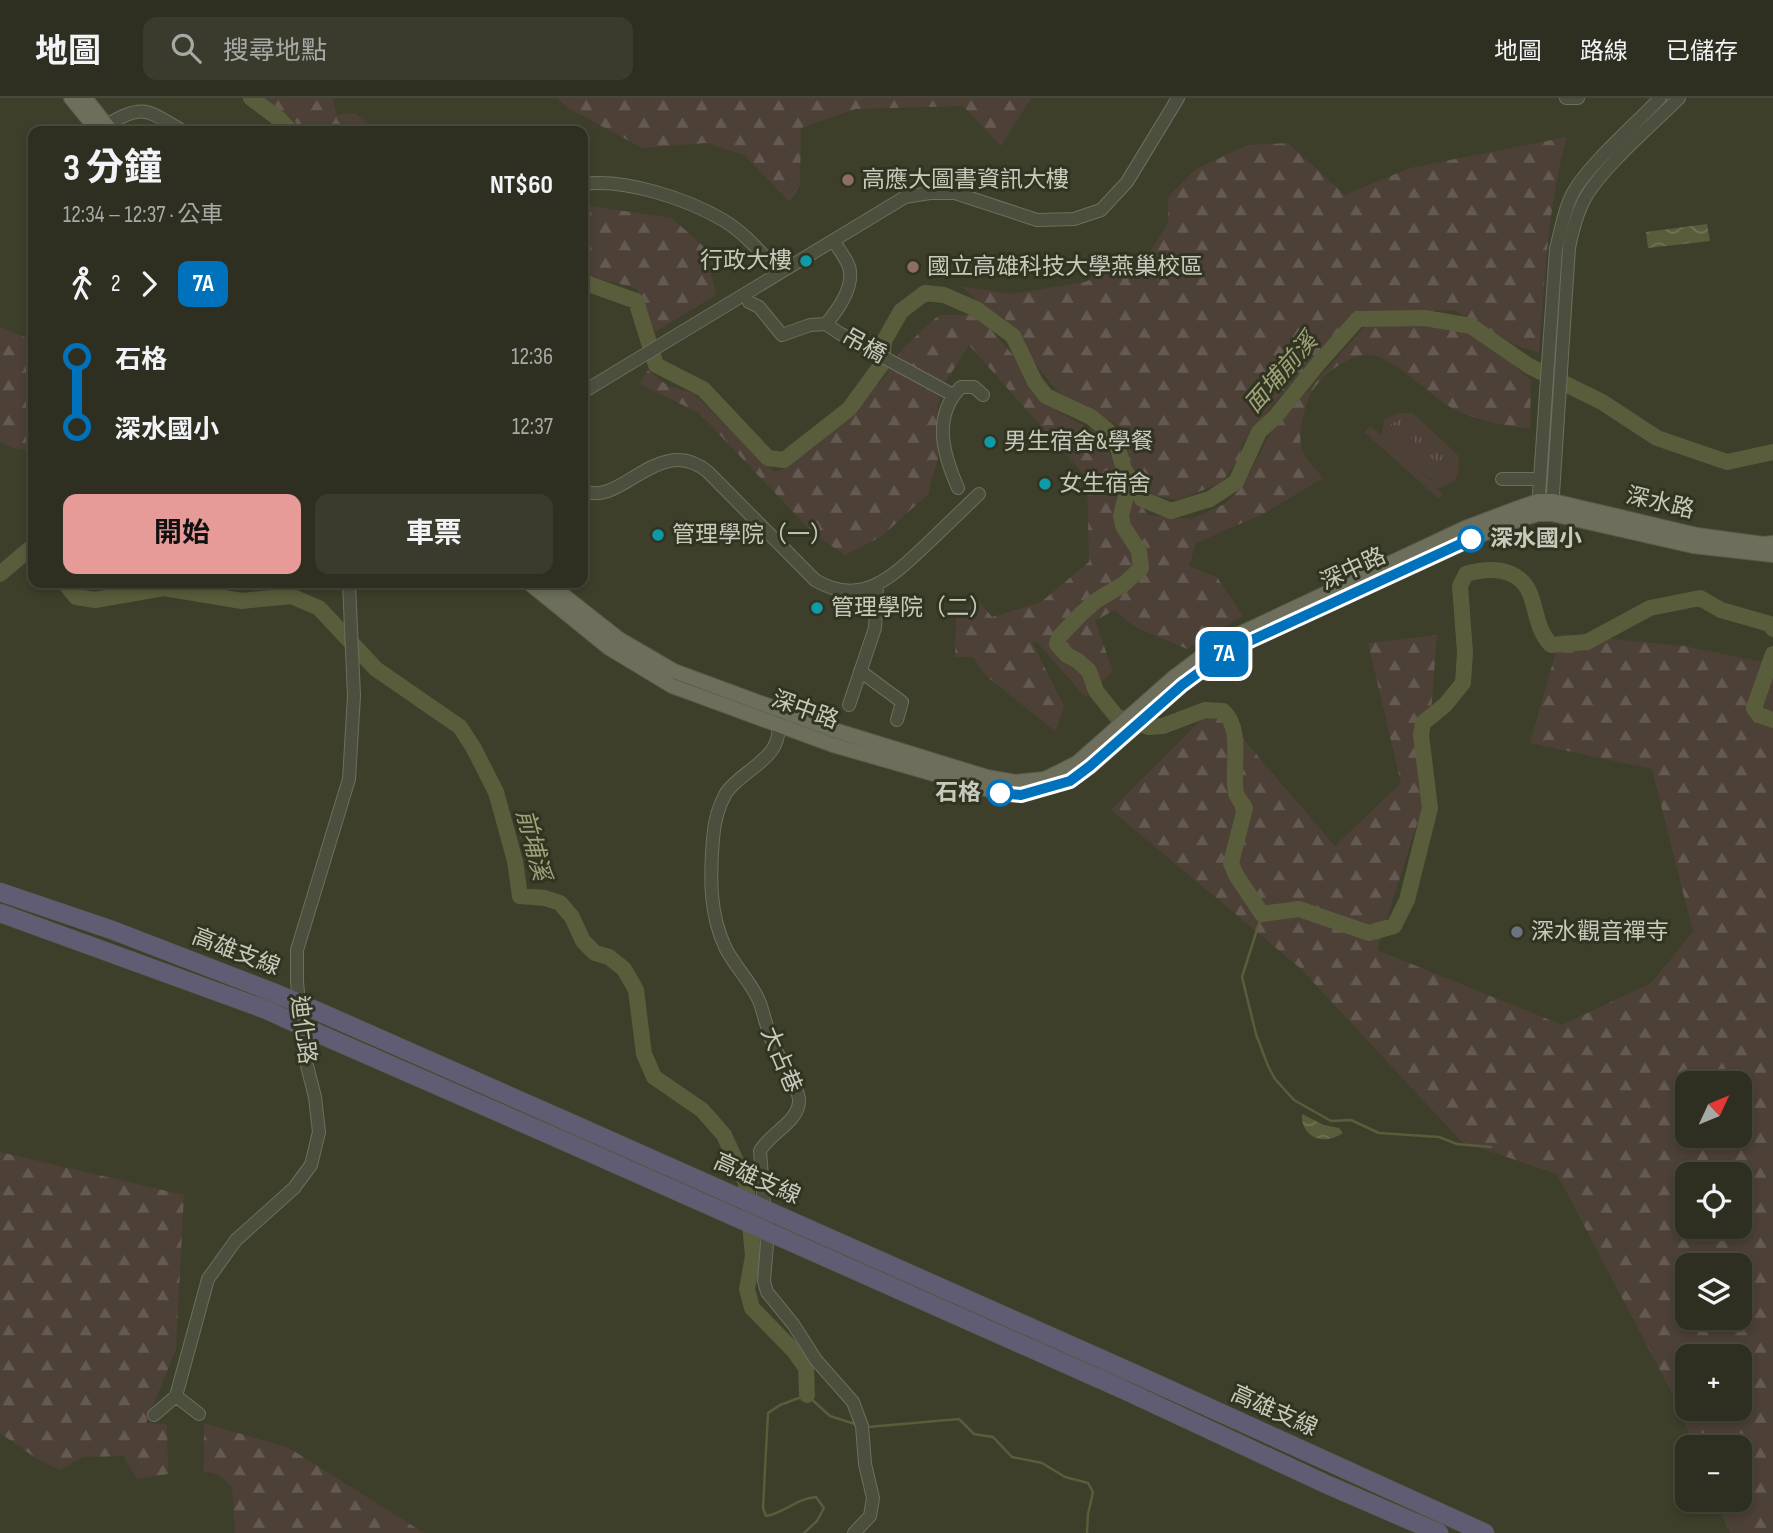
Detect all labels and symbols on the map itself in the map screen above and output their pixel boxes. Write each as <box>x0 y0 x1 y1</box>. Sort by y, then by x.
place label: 高應大圖書資訊大樓 <box>862 166 1069 194</box>
marker: 高應大圖書資訊大樓 <box>840 172 856 188</box>
place label: 行政大樓 <box>700 247 792 275</box>
marker: 行政大樓 <box>798 253 814 269</box>
place label: 國立高雄科技大學燕巢校區 <box>927 253 1203 281</box>
marker: 國立高雄科技大學燕巢校區 <box>905 259 921 275</box>
street label: 吊橋 <box>837 323 891 369</box>
water label: 面埔前溪 <box>1239 325 1325 419</box>
place label: 男生宿舍&學餐 <box>1004 428 1154 456</box>
marker: 男生宿舍&學餐 <box>982 434 998 450</box>
place label: 女生宿舍 <box>1059 470 1151 498</box>
marker: 女生宿舍 <box>1037 476 1053 492</box>
street label: 深水路 <box>1623 482 1697 524</box>
place label: 管理學院（一） <box>672 521 833 549</box>
place label: 深水國小 <box>1490 525 1582 553</box>
marker: 深水國小 <box>1458 526 1484 552</box>
marker: 管理學院（一） <box>650 527 666 543</box>
street label: 深中路 <box>1316 542 1390 596</box>
place label: 管理學院（二） <box>831 594 992 622</box>
marker: 管理學院（二） <box>809 600 825 616</box>
line badge: 7A <box>1192 631 1256 677</box>
street label: 深中路 <box>768 685 842 735</box>
place label: 石格 <box>935 779 981 807</box>
marker: 石格 <box>987 780 1013 806</box>
water label: 前埔溪 <box>510 806 557 886</box>
place label: 深水觀音禪寺 <box>1531 918 1669 946</box>
street label: 高雄支線 <box>188 922 284 982</box>
marker: 深水觀音禪寺 <box>1509 924 1525 940</box>
street label: 迪化路 <box>285 994 321 1066</box>
street label: 大占巷 <box>755 1023 807 1097</box>
north arrow <box>1675 1071 1752 1148</box>
street label: 高雄支線 <box>709 1148 805 1210</box>
street label: 高雄支線 <box>1226 1380 1322 1442</box>

